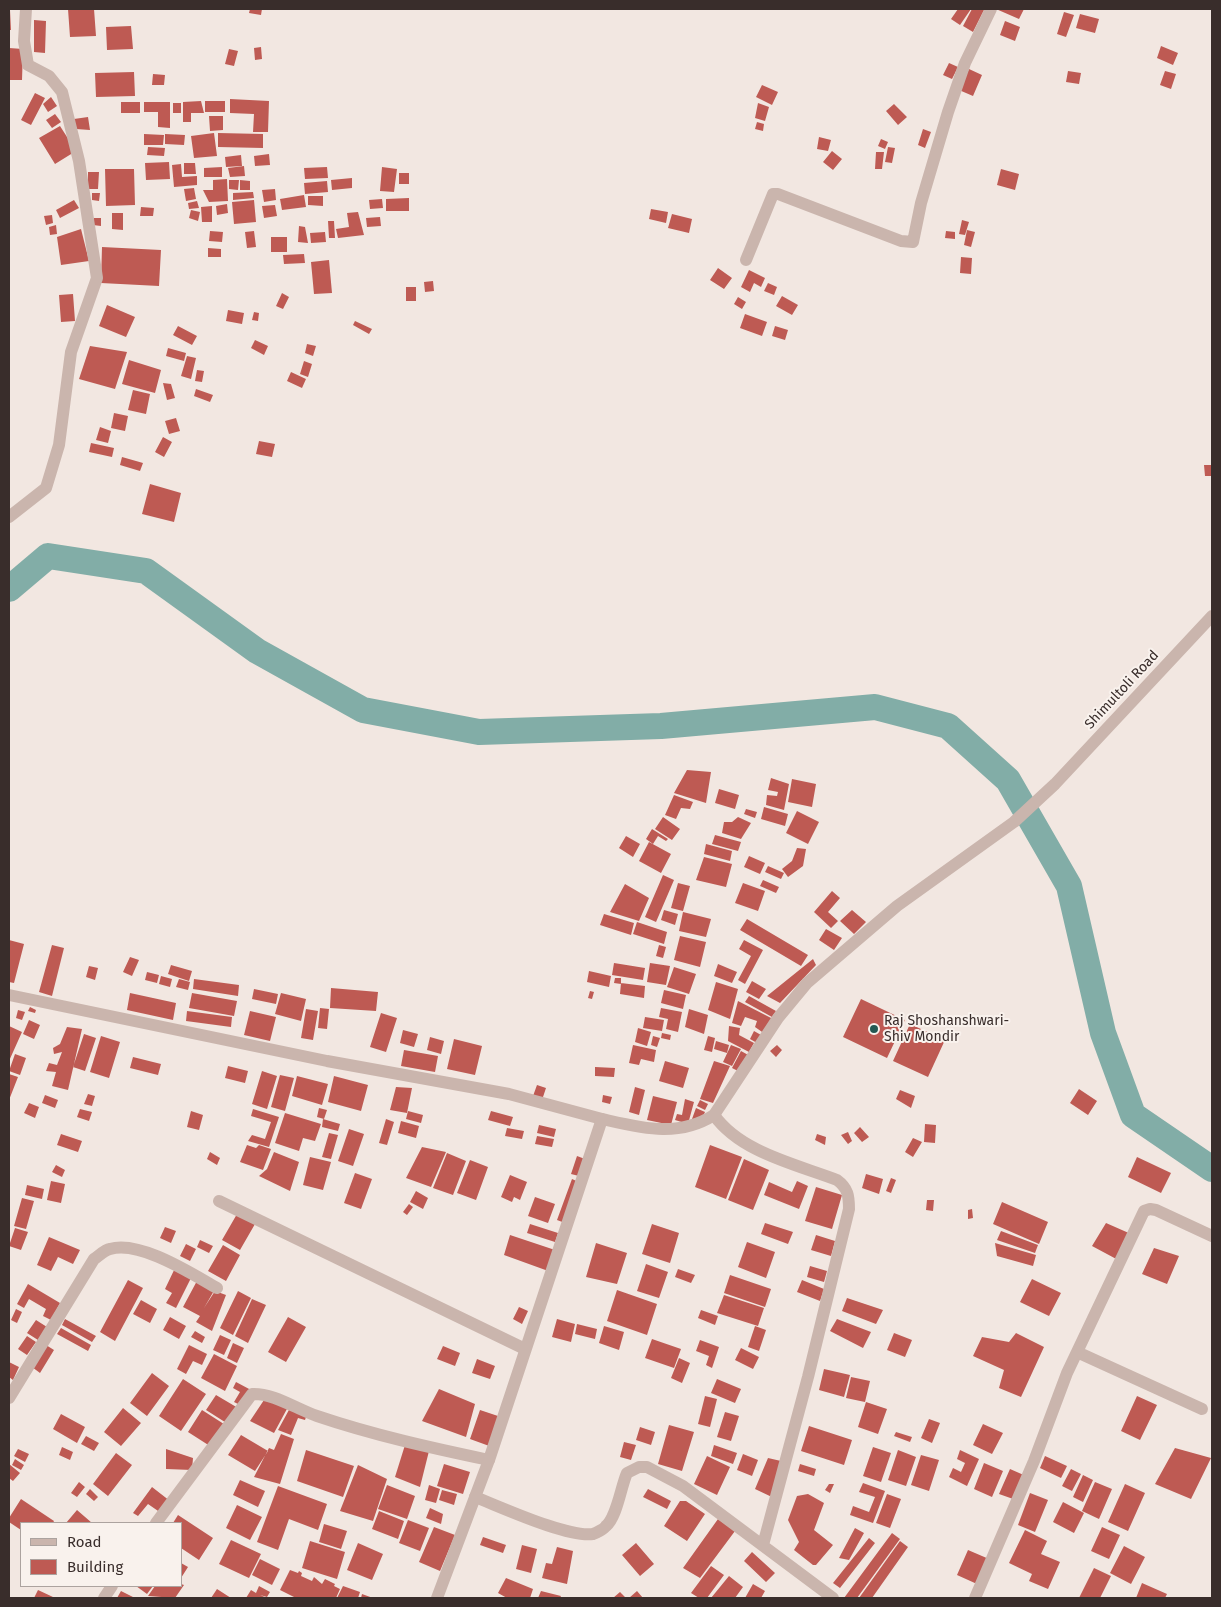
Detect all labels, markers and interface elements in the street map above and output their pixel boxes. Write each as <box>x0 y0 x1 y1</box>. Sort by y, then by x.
street label: Shimultoli Road <box>1081 647 1163 733</box>
place label: Raj Shoshanshwari- Shiv Mondir <box>884 1013 1009 1046</box>
marker: Raj Shoshanshwari- Shiv Mondir <box>868 1023 880 1035</box>
legend <box>20 1522 182 1587</box>
text: Road <box>67 1533 102 1551</box>
text: Building <box>67 1558 123 1576</box>

